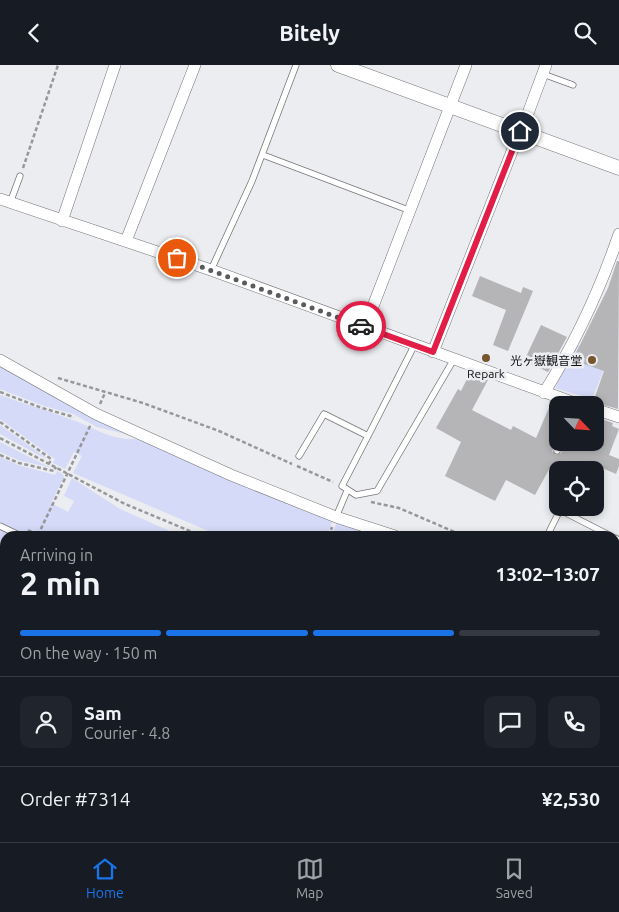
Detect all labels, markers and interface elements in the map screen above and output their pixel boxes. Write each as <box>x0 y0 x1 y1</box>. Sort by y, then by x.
icon: back <box>20 19 48 47</box>
icon: search <box>571 19 599 47</box>
text: Bitely <box>279 20 340 45</box>
pin <box>499 110 541 152</box>
icon: home <box>506 117 534 145</box>
pin <box>156 237 198 279</box>
icon: bag <box>163 244 191 272</box>
courier <box>336 301 386 351</box>
icon: car <box>347 312 375 340</box>
marker: Repark <box>480 352 492 364</box>
place label: 光ヶ嶽観音堂 <box>510 354 582 367</box>
marker: 光ヶ嶽観音堂 <box>586 354 598 366</box>
place label: Repark <box>467 367 505 380</box>
north arrow <box>549 396 604 451</box>
map controls <box>549 396 604 516</box>
button: locate <box>549 461 604 516</box>
text: Arriving in <box>20 546 93 564</box>
text: 13:02–13:07 <box>495 563 600 585</box>
text: 2 min <box>20 565 101 601</box>
text: On the way · 150 m <box>20 644 157 662</box>
button: person <box>20 696 72 748</box>
button: chat <box>484 696 536 748</box>
button: phone <box>548 696 600 748</box>
text: Sam <box>84 702 122 724</box>
text: Courier · 4.8 <box>84 724 170 742</box>
text: Order #7314 <box>20 788 130 810</box>
text: ¥2,530 <box>542 788 600 810</box>
tab: Home <box>86 855 124 901</box>
tab: Map <box>296 855 324 901</box>
tab: Saved <box>496 855 533 901</box>

